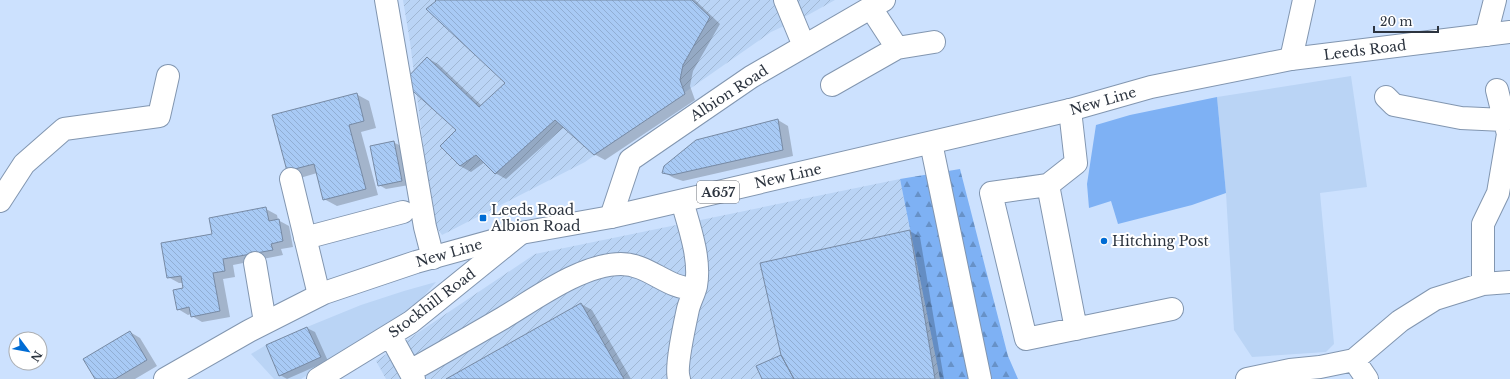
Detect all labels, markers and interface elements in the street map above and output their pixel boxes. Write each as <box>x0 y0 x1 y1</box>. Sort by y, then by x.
scale bar <box>1374 8 1438 34</box>
text: 20 m <box>1380 14 1412 29</box>
street label: Leeds Road <box>1323 36 1408 64</box>
street label: Albion Road <box>686 61 772 125</box>
street label: New Line <box>1068 83 1138 119</box>
street label: New Line <box>753 160 823 192</box>
road number: A657 <box>697 181 739 203</box>
place label: Leeds Road Albion Road <box>490 201 581 235</box>
marker: Leeds Road Albion Road <box>478 213 488 223</box>
place label: Hitching Post <box>1112 232 1210 250</box>
street label: New Line <box>414 235 484 271</box>
marker: Hitching Post <box>1099 236 1109 246</box>
street label: Stockhill Road <box>385 264 480 342</box>
north arrow <box>8 331 48 371</box>
text: N <box>27 348 45 365</box>

